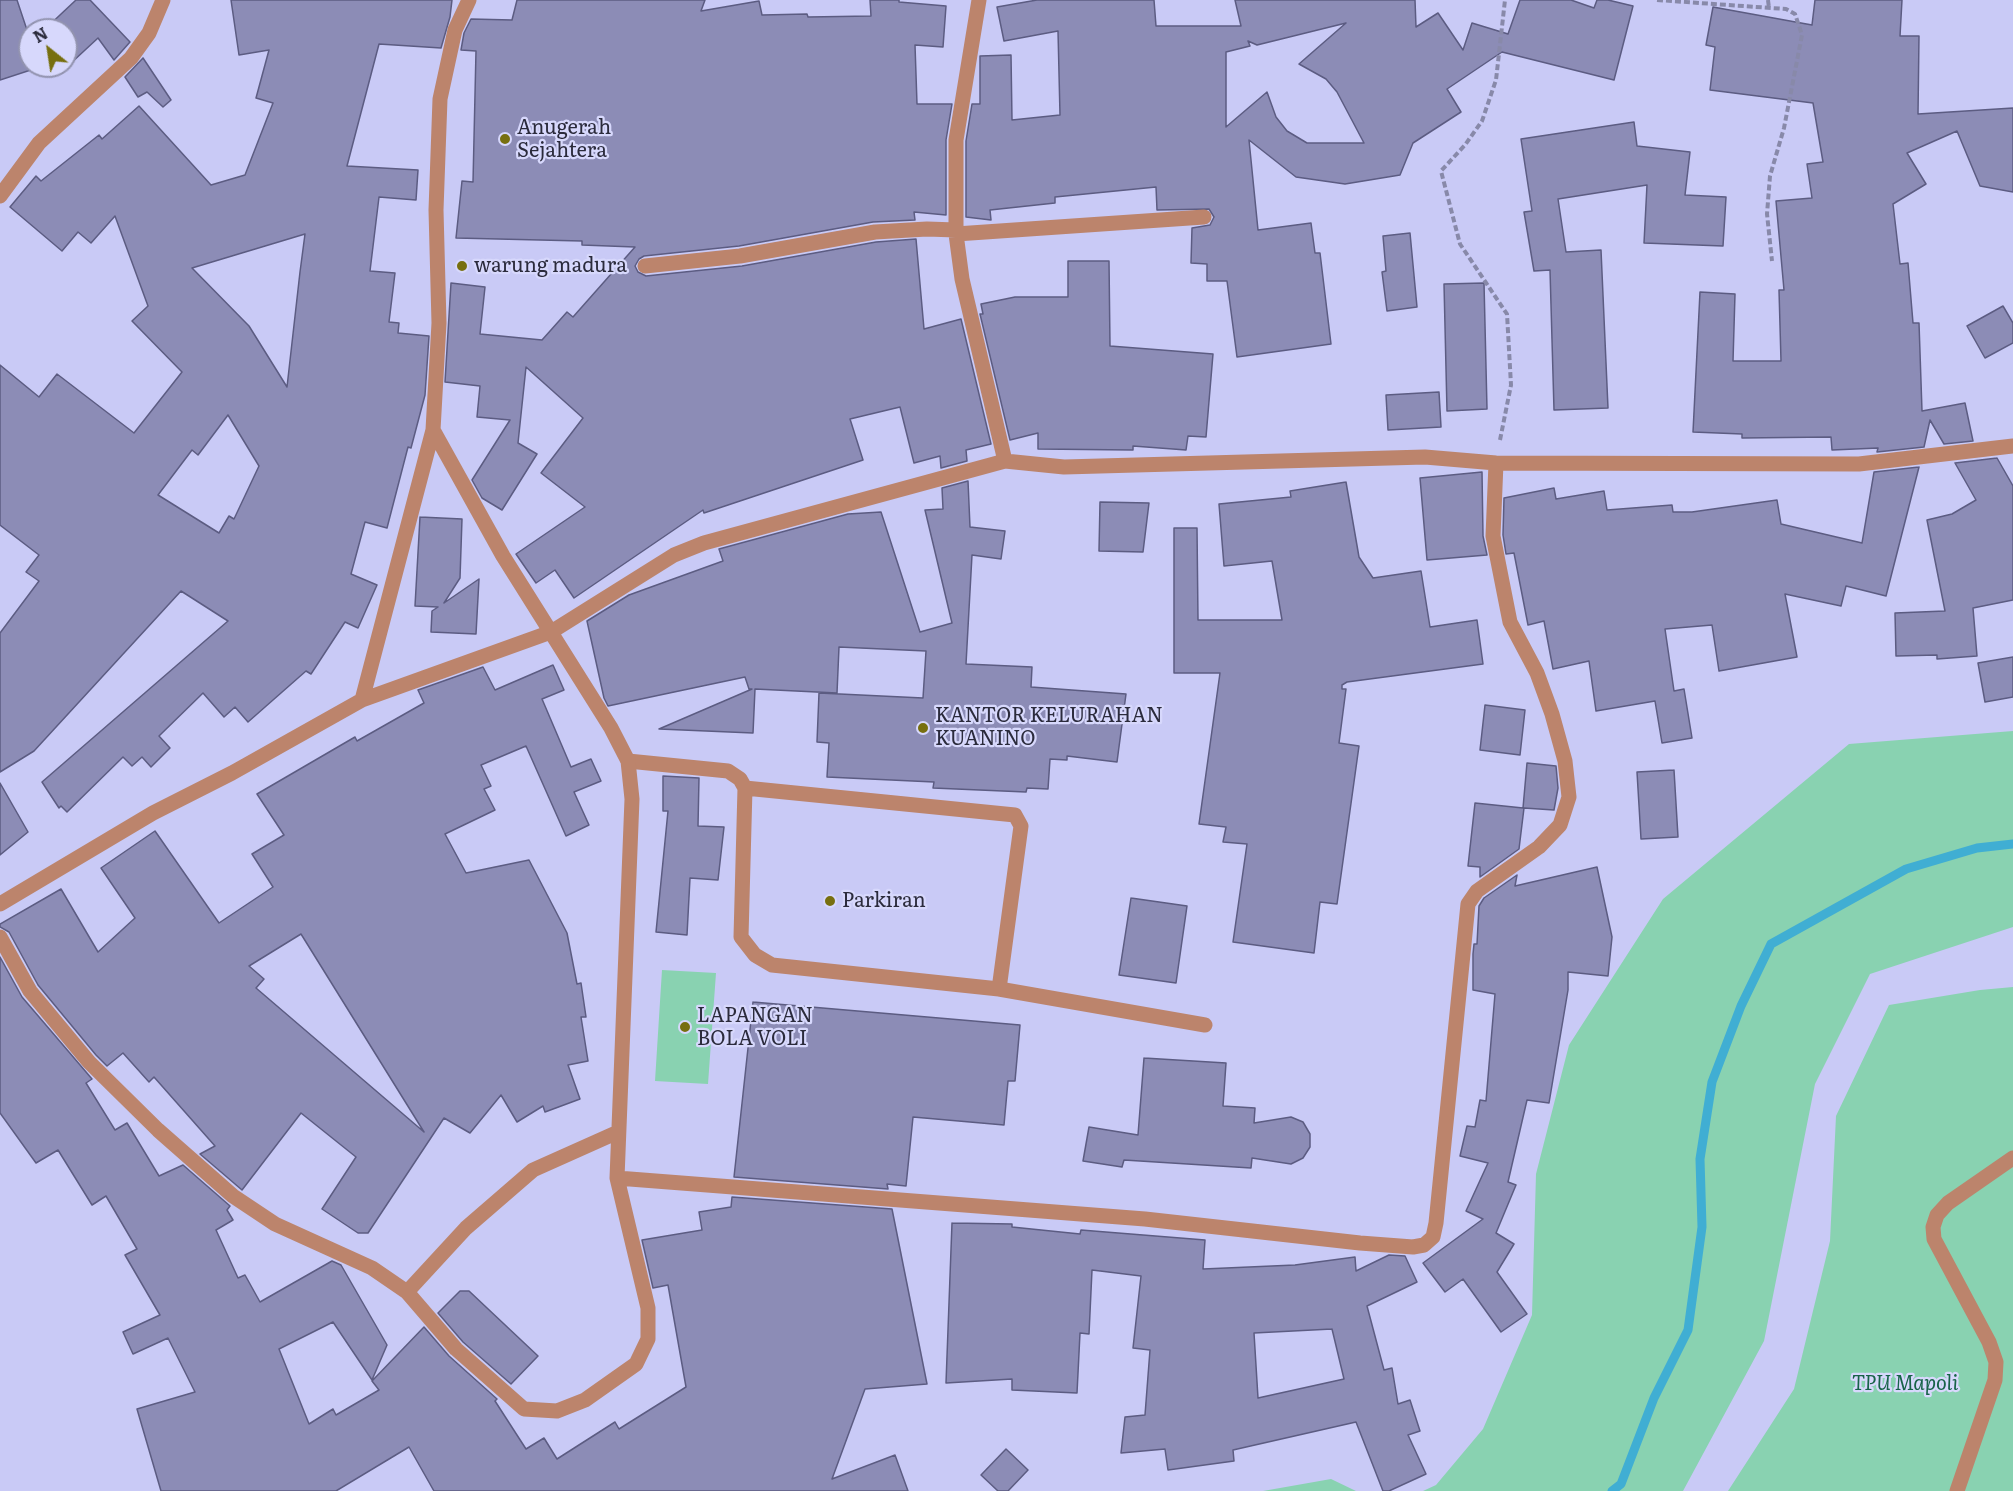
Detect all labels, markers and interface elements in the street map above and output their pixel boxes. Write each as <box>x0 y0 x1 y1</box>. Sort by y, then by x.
north arrow <box>18 18 78 78</box>
text: N <box>28 20 52 48</box>
place label: Anugerah Sejahtera <box>517 116 611 163</box>
marker: Anugerah Sejahtera <box>498 132 512 146</box>
place label: warung madura <box>474 254 627 278</box>
marker: warung madura <box>455 259 469 273</box>
place label: KANTOR KELURAHAN KUANINO <box>935 704 1163 751</box>
marker: KANTOR KELURAHAN KUANINO <box>916 721 930 735</box>
place label: Parkiran <box>842 889 926 913</box>
marker: Parkiran <box>823 894 837 908</box>
place label: LAPANGAN BOLA VOLI <box>697 1004 813 1051</box>
marker: LAPANGAN BOLA VOLI <box>678 1020 692 1034</box>
park label: TPU Mapoli <box>1852 1372 1958 1396</box>

